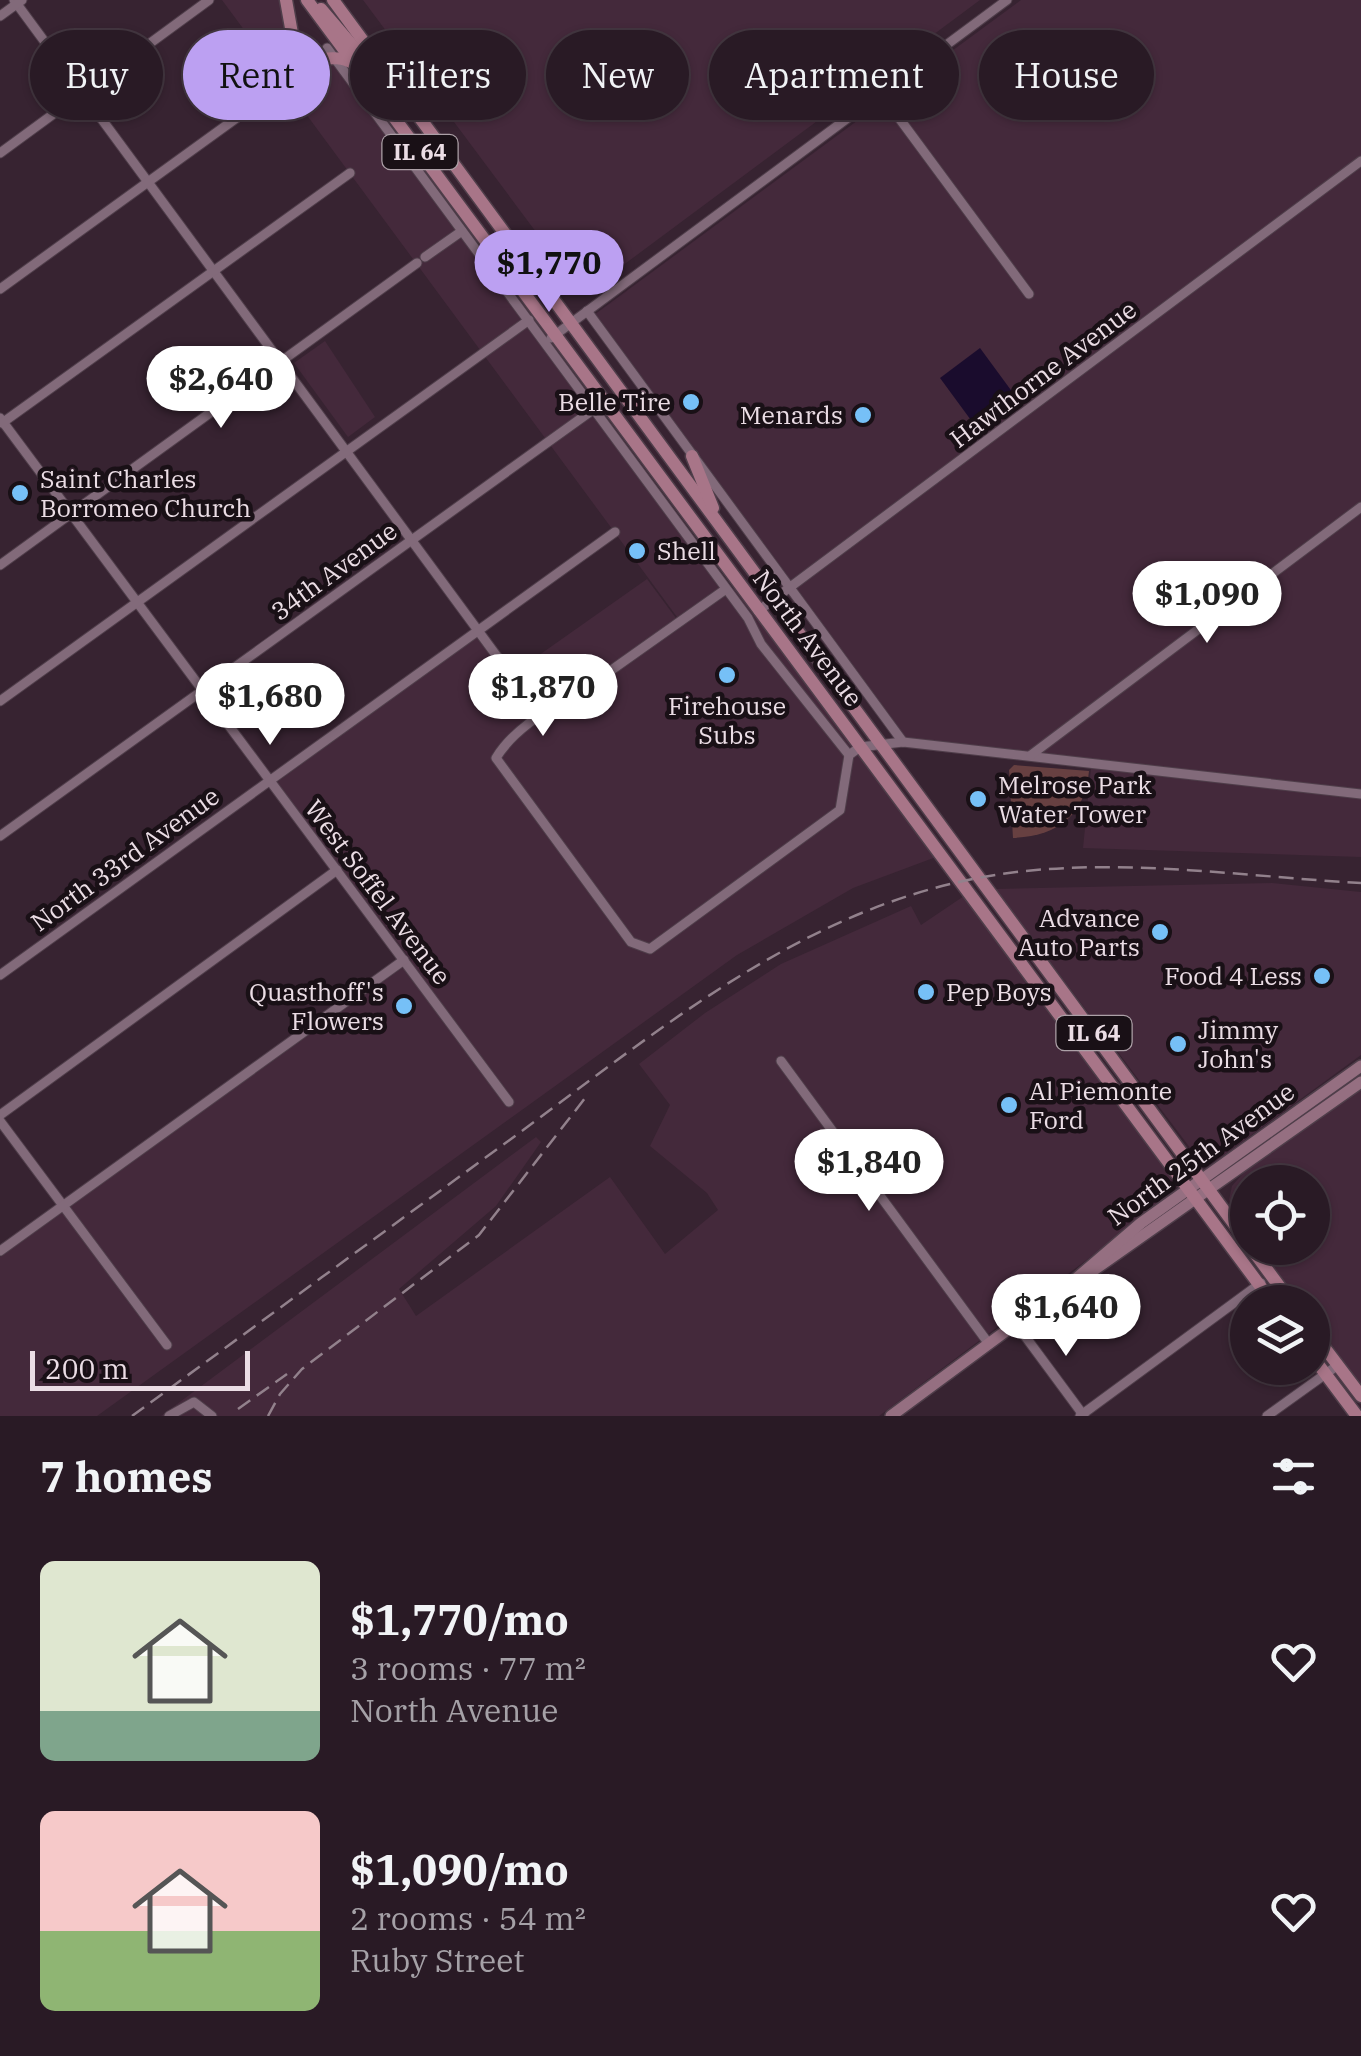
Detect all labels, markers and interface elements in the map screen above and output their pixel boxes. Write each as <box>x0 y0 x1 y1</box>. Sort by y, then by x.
chip: Buy <box>30 30 163 120</box>
chip: Rent <box>183 30 330 120</box>
chip: Filters <box>350 30 526 120</box>
chip: New <box>546 30 689 120</box>
chip: Apartment <box>709 30 959 120</box>
chip: House <box>979 30 1154 120</box>
road number: IL 64 <box>382 135 458 169</box>
pin: $1,770 <box>468 230 630 315</box>
text: $1,770 <box>497 241 601 283</box>
street label: Hawthorne Avenue <box>943 293 1143 455</box>
pin: $2,640 <box>140 346 302 431</box>
text: $2,640 <box>169 357 273 399</box>
place label: Belle Tire <box>558 385 671 418</box>
marker: Belle Tire <box>680 391 702 413</box>
place label: Menards <box>740 398 843 431</box>
marker: Menards <box>852 404 874 426</box>
place label: Saint Charles Borromeo Church <box>40 462 251 524</box>
marker: Saint Charles Borromeo Church <box>9 482 31 504</box>
street label: 34th Avenue <box>264 514 403 627</box>
place label: Shell <box>657 534 716 567</box>
marker: Shell <box>626 540 648 562</box>
pin: $1,090 <box>1126 561 1288 646</box>
street label: North Avenue <box>746 563 871 713</box>
text: $1,090 <box>1155 572 1259 614</box>
pin: $1,870 <box>462 654 624 739</box>
pin: $1,680 <box>189 663 351 748</box>
marker: Firehouse Subs <box>716 664 738 686</box>
text: $1,870 <box>491 665 595 707</box>
text: $1,680 <box>218 674 322 716</box>
place label: Firehouse Subs <box>668 689 786 751</box>
place label: Melrose Park Water Tower <box>998 768 1152 830</box>
street label: North 33rd Avenue <box>24 779 225 938</box>
marker: Melrose Park Water Tower <box>967 788 989 810</box>
street label: West Soffel Avenue <box>298 793 459 991</box>
place label: Advance Auto Parts <box>1018 901 1140 963</box>
marker: Advance Auto Parts <box>1149 921 1171 943</box>
place label: Food 4 Less <box>1164 959 1302 992</box>
marker: Food 4 Less <box>1311 965 1333 987</box>
place label: Quasthoff's Flowers <box>249 975 384 1037</box>
place label: Pep Boys <box>946 975 1052 1008</box>
marker: Pep Boys <box>915 981 937 1003</box>
marker: Quasthoff's Flowers <box>393 995 415 1017</box>
place label: Jimmy John's <box>1198 1013 1279 1075</box>
road number: IL 64 <box>1056 1016 1132 1050</box>
marker: Jimmy John's <box>1167 1033 1189 1055</box>
place label: Al Piemonte Ford <box>1029 1074 1172 1136</box>
street label: North 25th Avenue <box>1101 1075 1301 1233</box>
marker: Al Piemonte Ford <box>998 1094 1020 1116</box>
pin: $1,840 <box>788 1129 950 1214</box>
text: $1,840 <box>817 1140 921 1182</box>
map controls <box>1230 1165 1330 1385</box>
button: locate <box>1230 1165 1330 1265</box>
pin: $1,640 <box>985 1274 1147 1359</box>
text: $1,640 <box>1014 1285 1118 1327</box>
button: layers <box>1230 1285 1330 1385</box>
scale bar <box>30 1346 250 1390</box>
text: 200 m <box>45 1350 129 1387</box>
text: 7 homes <box>40 1449 213 1504</box>
icon: filters <box>1266 1449 1321 1504</box>
text: $1,770/mo <box>350 1592 569 1647</box>
icon: home <box>120 1601 240 1721</box>
icon: heart <box>1266 1634 1321 1689</box>
text: 3 rooms · 77 m² <box>350 1647 586 1689</box>
text: North Avenue <box>350 1689 558 1731</box>
text: $1,090/mo <box>350 1842 569 1897</box>
icon: home <box>120 1851 240 1971</box>
icon: heart <box>1266 1884 1321 1939</box>
text: 2 rooms · 54 m² <box>350 1897 586 1939</box>
text: Ruby Street <box>350 1939 525 1981</box>

